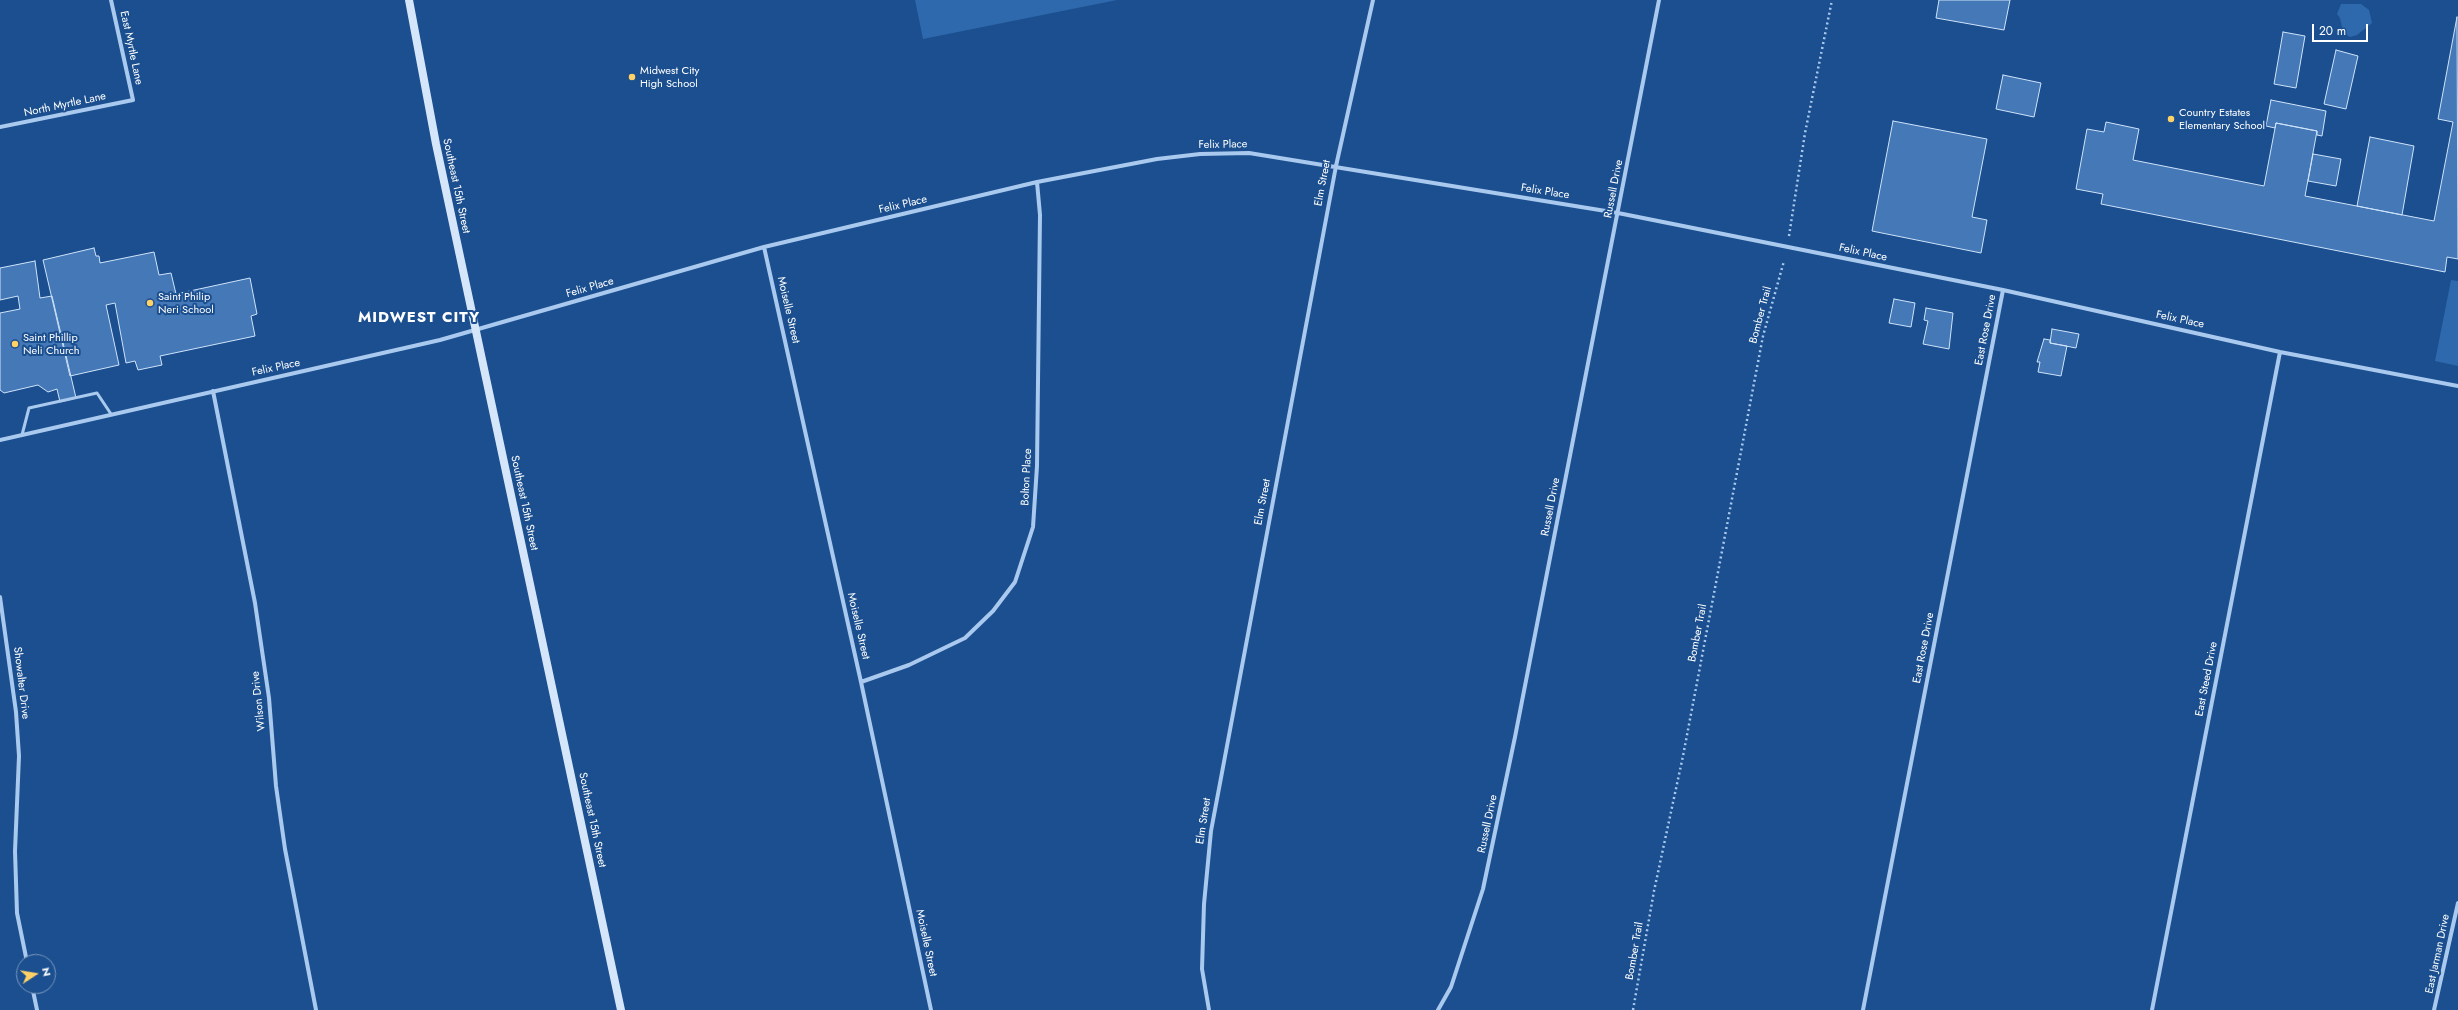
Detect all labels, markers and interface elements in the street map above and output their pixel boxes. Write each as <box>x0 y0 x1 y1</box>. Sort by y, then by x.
street label: East Myrtle Lane <box>117 10 145 86</box>
scale bar <box>2314 16 2370 42</box>
text: 20 m <box>2319 22 2346 40</box>
place label: Midwest City High School <box>640 64 699 90</box>
marker: Midwest City High School <box>627 72 637 82</box>
street label: North Myrtle Lane <box>23 90 107 120</box>
place label: Country Estates Elementary School <box>2179 106 2265 132</box>
marker: Country Estates Elementary School <box>2166 114 2176 124</box>
street label: Southeast 15th Street <box>439 137 473 235</box>
street label: Felix Place <box>1198 138 1248 152</box>
street label: Elm Street <box>1312 159 1334 207</box>
street label: Russell Drive <box>1602 159 1626 219</box>
street label: Felix Place <box>1520 182 1570 202</box>
street label: Felix Place <box>878 193 928 217</box>
street label: Felix Place <box>1838 241 1888 265</box>
street label: Felix Place <box>565 275 615 301</box>
street label: Moiselle Street <box>774 275 802 345</box>
street label: Bomber Trail <box>1747 285 1775 345</box>
place label: Saint Philip Neri School <box>158 290 214 316</box>
street label: East Rose Drive <box>1973 294 1999 366</box>
marker: Saint Philip Neri School <box>145 298 155 308</box>
street label: Felix Place <box>2155 308 2205 332</box>
district label: MIDWEST CITY <box>358 309 480 327</box>
place label: Saint Phillip Neli Church <box>23 331 80 357</box>
marker: Saint Phillip Neli Church <box>10 339 20 349</box>
street label: Felix Place <box>251 356 301 380</box>
street label: Bolton Place <box>1019 448 1035 506</box>
street label: Southeast 15th Street <box>507 454 541 552</box>
street label: Russell Drive <box>1539 477 1563 537</box>
street label: Elm Street <box>1252 478 1274 526</box>
street label: Moiselle Street <box>844 591 872 661</box>
street label: Bomber Trail <box>1686 603 1710 663</box>
street label: East Rose Drive <box>1911 612 1937 684</box>
street label: East Steed Drive <box>2193 641 2221 717</box>
street label: Showalter Drive <box>10 646 32 720</box>
street label: Wilson Drive <box>249 670 269 732</box>
street label: Southeast 15th Street <box>575 771 609 869</box>
street label: Russell Drive <box>1475 794 1501 854</box>
street label: Elm Street <box>1194 797 1214 845</box>
street label: Moiselle Street <box>912 908 940 978</box>
street label: East Jarman Drive <box>2423 913 2453 995</box>
street label: Bomber Trail <box>1623 921 1647 981</box>
north arrow <box>16 954 56 994</box>
text: N <box>38 966 55 978</box>

